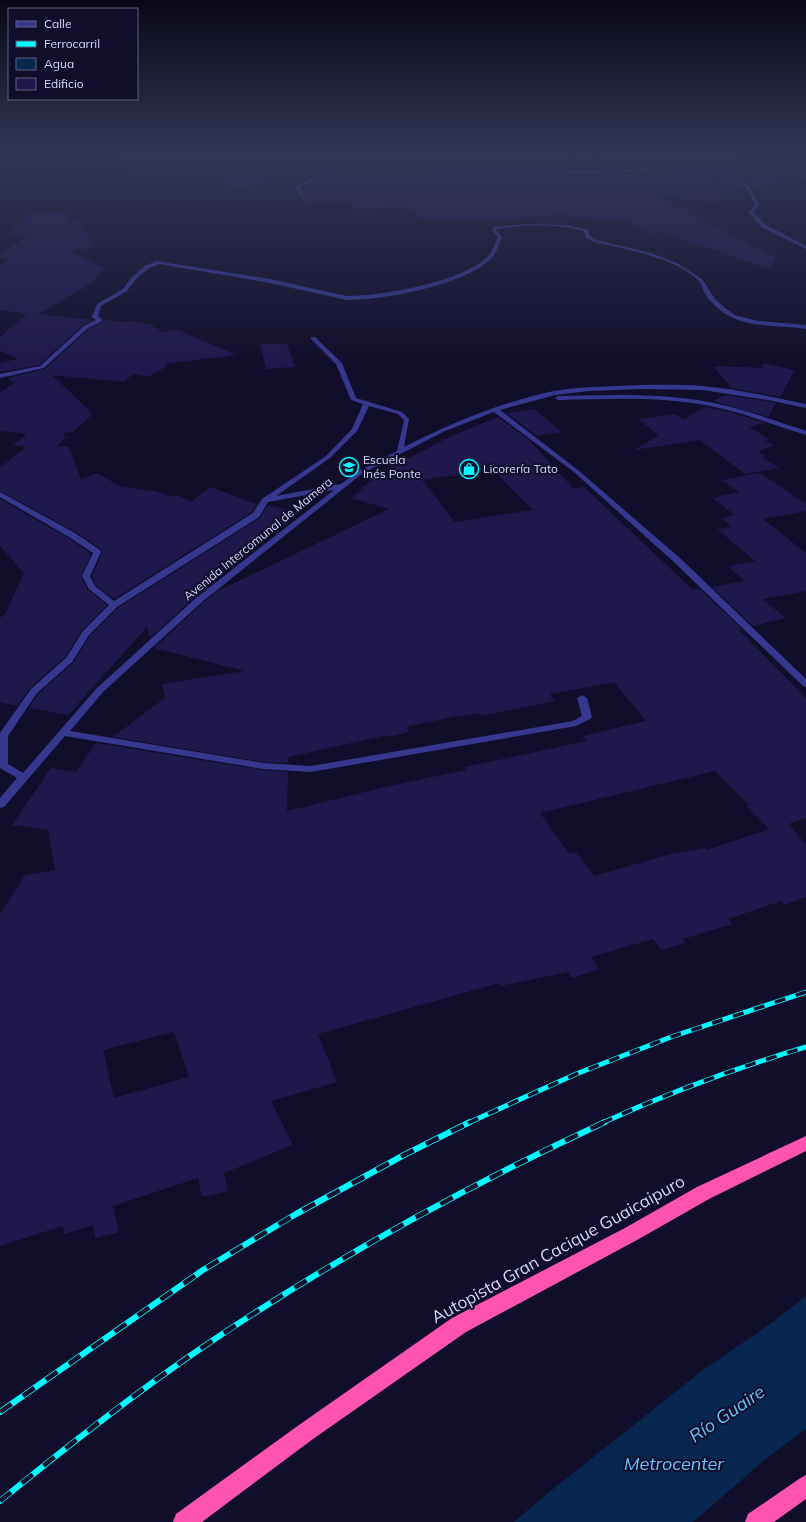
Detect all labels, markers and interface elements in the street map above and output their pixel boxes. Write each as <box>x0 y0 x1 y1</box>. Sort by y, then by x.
legend <box>8 8 138 100</box>
text: Calle <box>44 16 71 31</box>
text: Ferrocarril <box>44 36 100 51</box>
text: Agua <box>44 56 74 71</box>
text: Edificio <box>44 76 84 91</box>
place label: Escuela Inés Ponte <box>363 452 421 481</box>
school or university icon: Escuela Inés Ponte <box>338 456 360 478</box>
shop icon: Licorería Tato <box>458 458 480 480</box>
place label: Licorería Tato <box>483 461 558 476</box>
street label: Avenida Intercomunal de Mamera <box>180 474 335 603</box>
street label: Autopista Gran Cacique Guaicaipuro <box>427 1170 688 1327</box>
water label: Río Guaire <box>684 1380 769 1447</box>
water label: Metrocenter <box>624 1452 725 1475</box>

